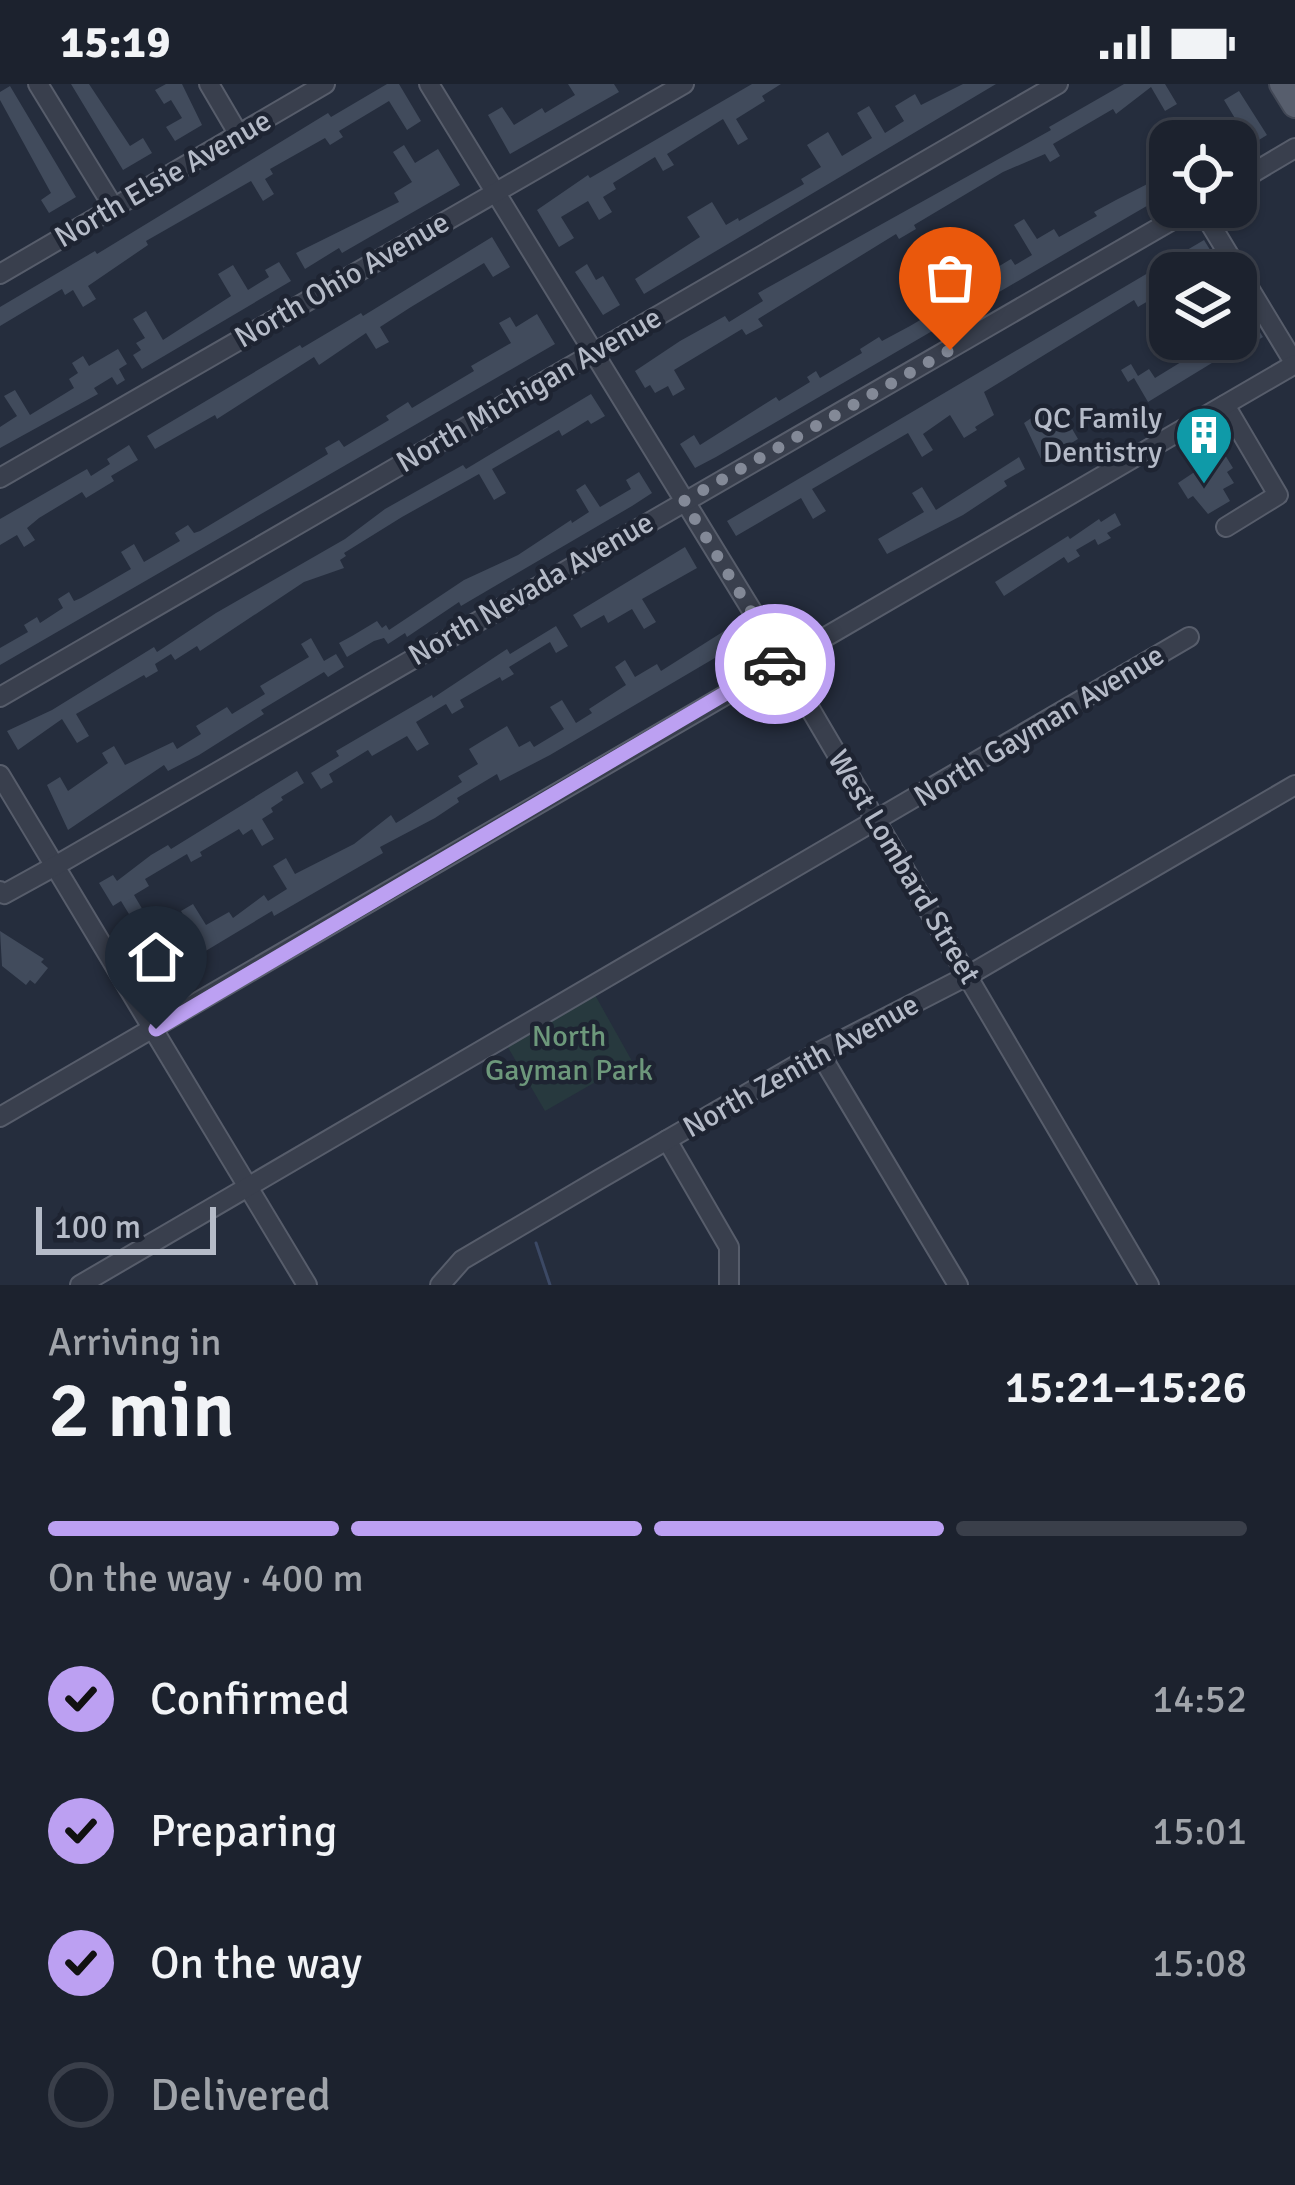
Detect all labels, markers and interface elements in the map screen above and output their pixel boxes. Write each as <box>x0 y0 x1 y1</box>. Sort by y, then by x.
text: 15:19 <box>60 15 170 70</box>
street label: North Elsie Avenue <box>48 102 278 256</box>
map controls <box>1149 120 1257 360</box>
button: locate <box>1149 120 1257 228</box>
street label: North Ohio Avenue <box>228 204 456 356</box>
pin <box>899 227 1001 350</box>
icon: bag <box>917 245 983 311</box>
button: layers <box>1149 252 1257 360</box>
street label: North Michigan Avenue <box>390 299 668 481</box>
place label: QC Family Dentistry <box>1033 400 1162 471</box>
building icon: QC Family Dentistry <box>1173 404 1235 486</box>
street label: North Nevada Avenue <box>402 504 660 674</box>
courier <box>715 604 835 724</box>
icon: car <box>742 631 808 697</box>
street label: North Gayman Avenue <box>907 637 1171 815</box>
street label: West Lombard Street <box>820 743 988 991</box>
pin <box>105 906 207 1029</box>
icon: home <box>123 924 189 990</box>
street label: North Zenith Avenue <box>677 986 925 1146</box>
park label: North Gayman Park <box>485 1018 653 1089</box>
scale bar <box>36 1201 216 1254</box>
text: 100 m <box>54 1207 141 1248</box>
text: Arriving in <box>48 1318 222 1366</box>
text: 15:21–15:26 <box>1005 1360 1247 1415</box>
text: 2 min <box>48 1363 235 1459</box>
text: On the way · 400 m <box>48 1554 364 1602</box>
icon: check <box>48 1666 114 1732</box>
text: Confirmed <box>150 1672 350 1727</box>
text: 14:52 <box>1152 1675 1247 1723</box>
icon: check <box>48 1798 114 1864</box>
text: Preparing <box>150 1804 338 1859</box>
text: 15:01 <box>1152 1807 1247 1855</box>
icon: check <box>48 1930 114 1996</box>
text: On the way <box>150 1936 362 1991</box>
text: 15:08 <box>1152 1939 1247 1987</box>
text: Delivered <box>150 2068 331 2123</box>

